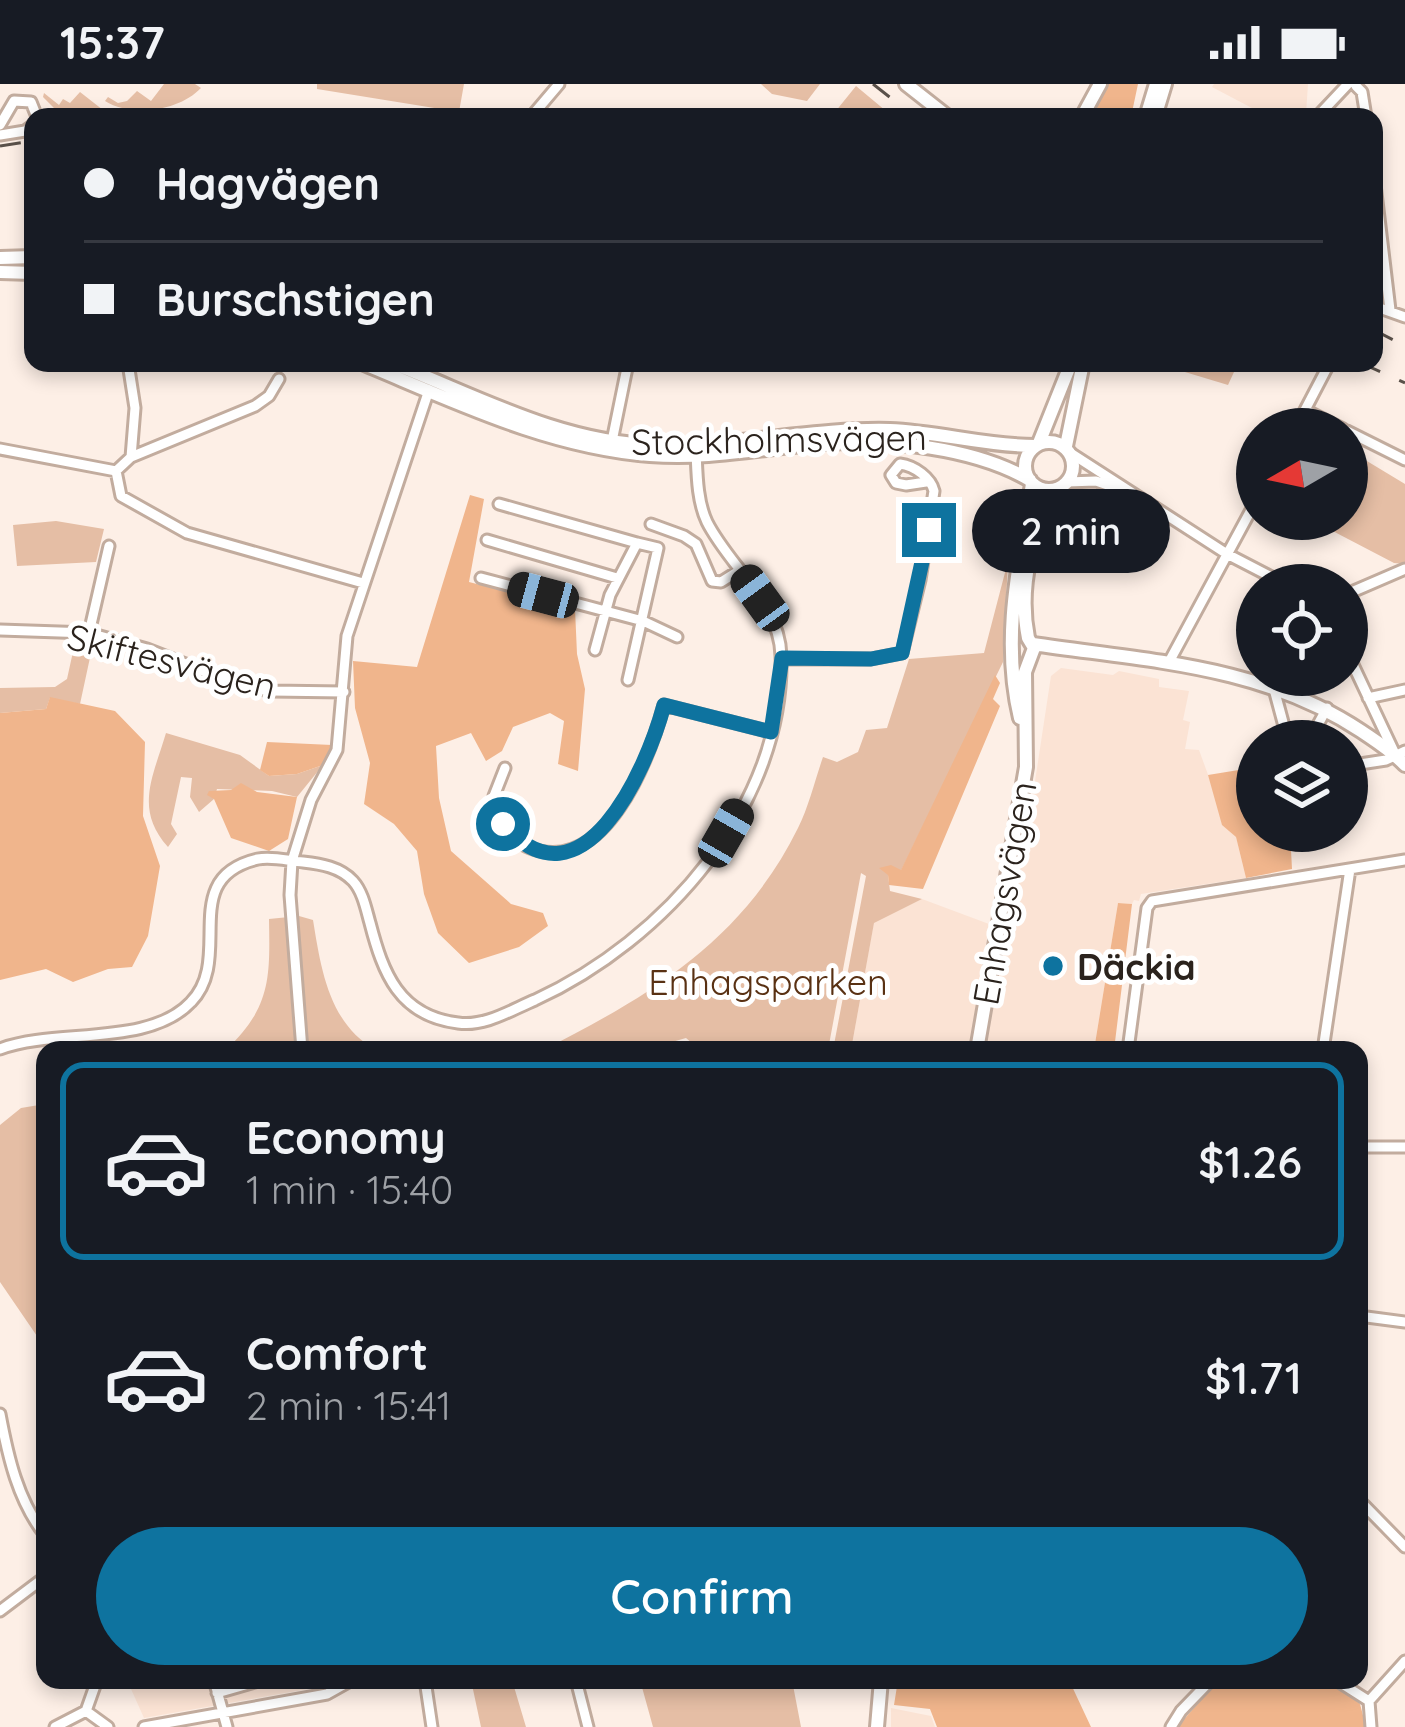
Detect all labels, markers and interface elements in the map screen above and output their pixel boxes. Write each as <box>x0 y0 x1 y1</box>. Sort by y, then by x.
text: 15:37 <box>60 14 165 70</box>
text: Hagvägen <box>156 155 380 211</box>
text: Burschstigen <box>156 271 435 327</box>
north arrow <box>1236 408 1368 540</box>
map controls <box>1236 408 1368 852</box>
street label: Stockholmsvägen <box>631 414 927 464</box>
callout: 2 min <box>971 488 1169 572</box>
route end <box>902 503 956 557</box>
text: 2 min <box>1021 506 1121 555</box>
car <box>724 558 796 638</box>
button: locate <box>1236 564 1368 696</box>
car <box>504 568 582 622</box>
street label: Skiftesvägen <box>63 613 281 709</box>
button: layers <box>1236 720 1368 852</box>
street label: Enhagsvägen <box>962 778 1046 1008</box>
car <box>692 793 760 873</box>
route start <box>476 797 530 851</box>
place label: Däckia <box>1077 944 1196 989</box>
marker: Däckia <box>1040 953 1066 979</box>
park label: Enhagsparken <box>648 959 888 1004</box>
icon: car <box>102 1107 210 1215</box>
text: Economy <box>246 1109 446 1165</box>
text: $1.26 <box>1198 1133 1302 1189</box>
text: 1 min · 15:40 <box>246 1165 453 1214</box>
icon: car <box>102 1323 210 1431</box>
text: Comfort <box>246 1325 428 1381</box>
text: $1.71 <box>1205 1349 1302 1405</box>
text: 2 min · 15:41 <box>246 1381 451 1430</box>
button: Confirm <box>96 1527 1308 1665</box>

